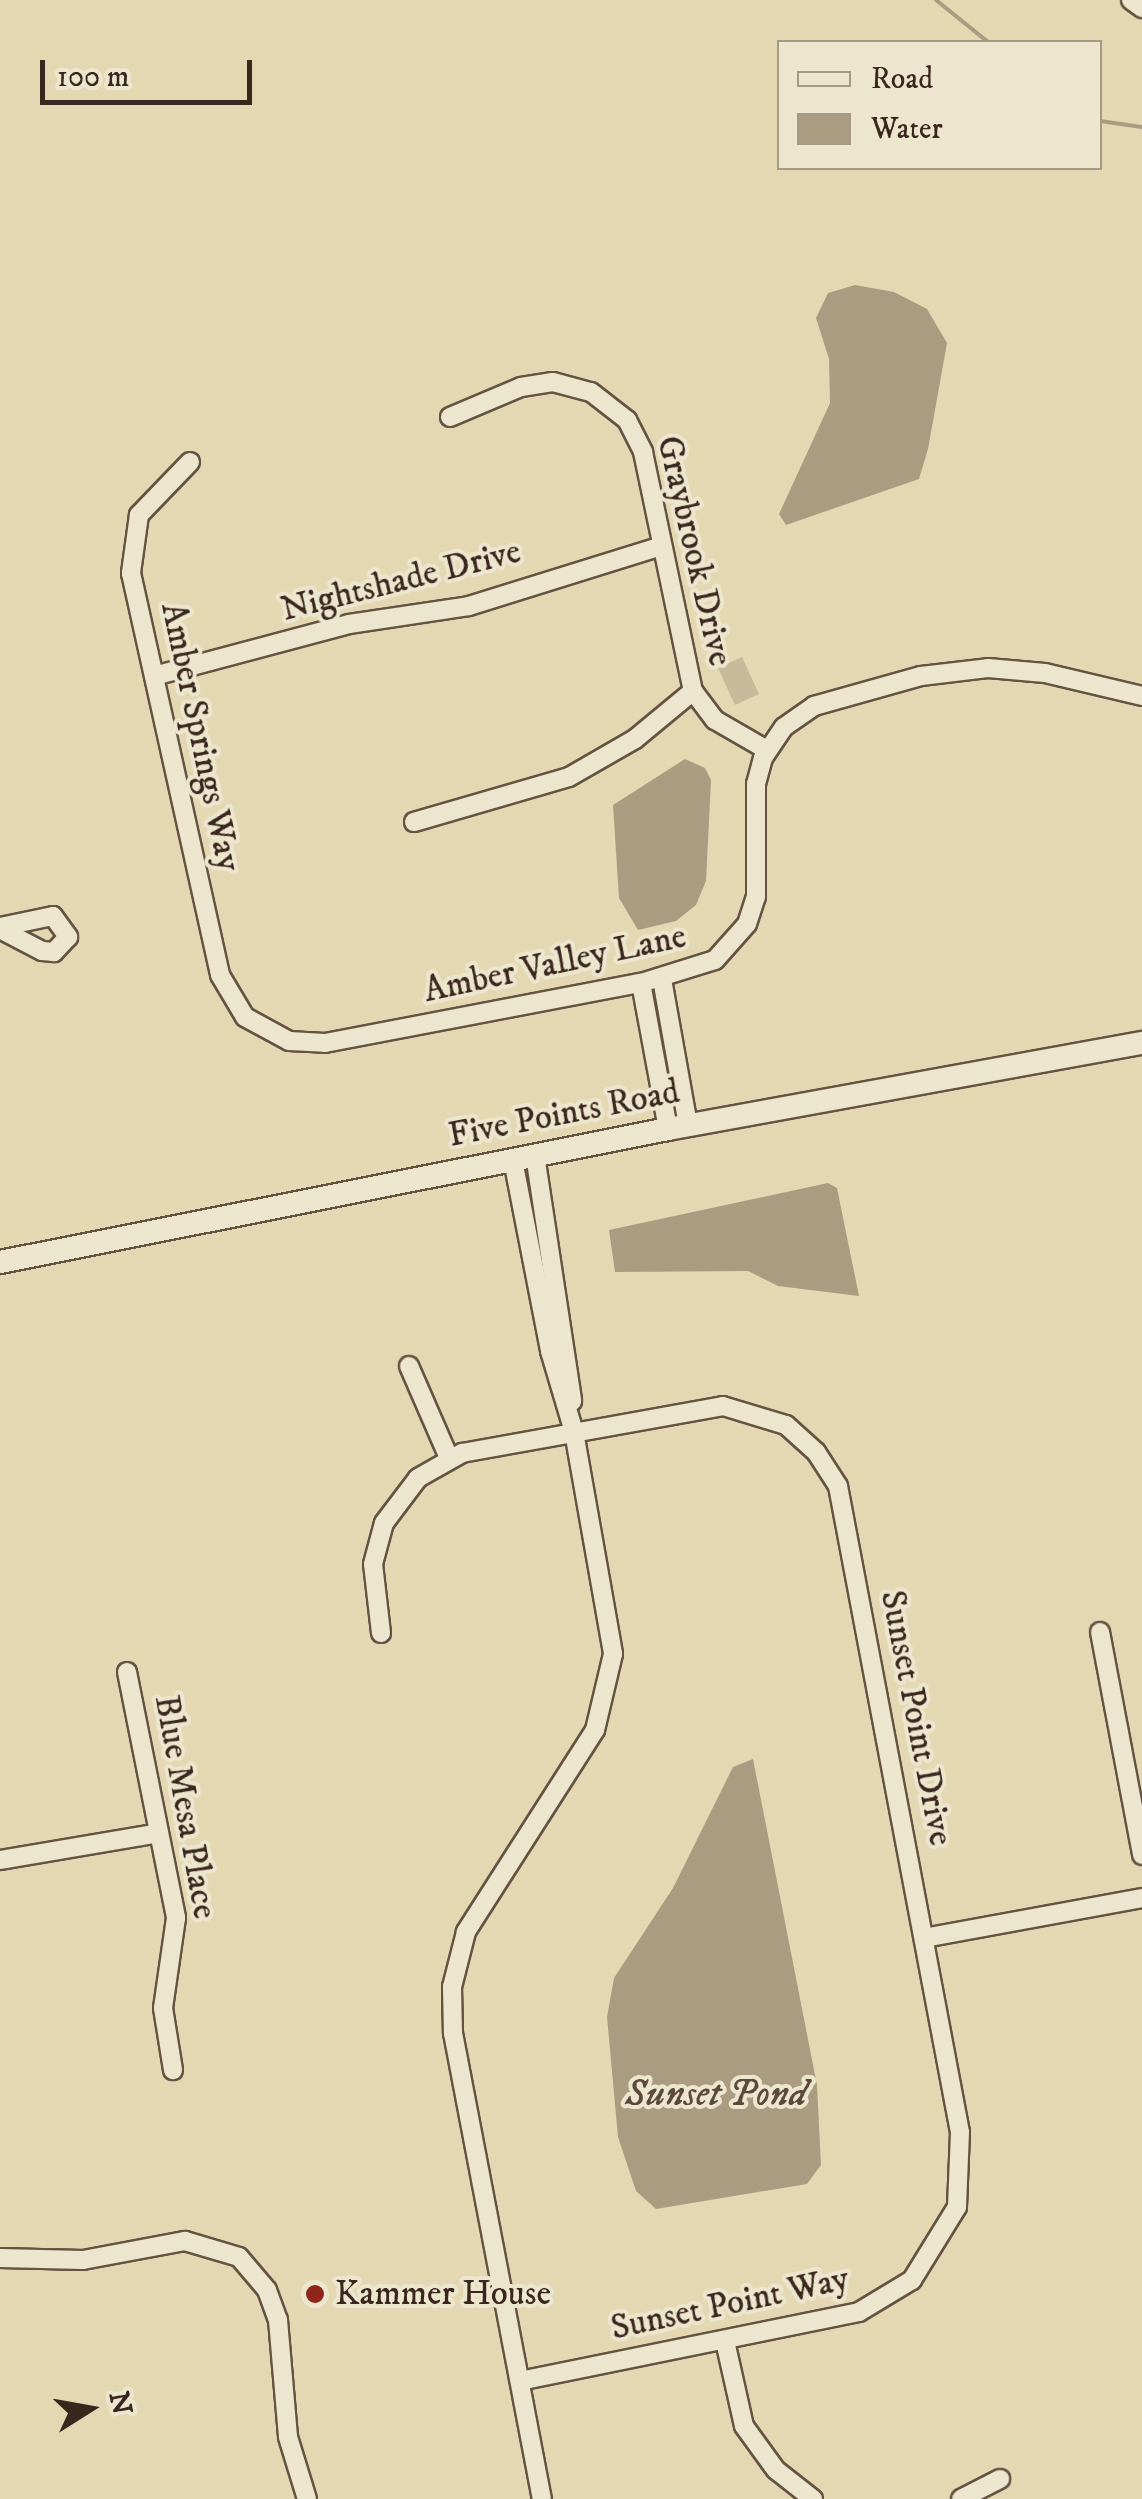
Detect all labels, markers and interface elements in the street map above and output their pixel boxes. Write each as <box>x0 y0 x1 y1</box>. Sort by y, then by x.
scale bar <box>45 40 258 102</box>
legend <box>777 40 1102 170</box>
text: 100 m <box>57 59 129 96</box>
text: Road <box>871 61 933 98</box>
text: Water <box>871 111 943 148</box>
street label: Graybrook Drive <box>647 432 741 670</box>
street label: Nightshade Drive <box>277 531 525 631</box>
street label: Amber Springs Way <box>151 599 249 875</box>
street label: Amber Valley Lane <box>420 916 690 1012</box>
street label: Five Points Road <box>445 1071 683 1157</box>
street label: Sunset Point Drive <box>871 1587 961 1849</box>
street label: Blue Mesa Place <box>145 1692 225 1922</box>
water label: Sunset Pond <box>625 2072 807 2118</box>
street label: Sunset Point Way <box>607 2258 853 2350</box>
place label: Kammer House <box>335 2273 551 2315</box>
marker: Kammer House <box>304 2283 326 2305</box>
north arrow <box>40 2359 140 2459</box>
text: N <box>101 2389 139 2418</box>

